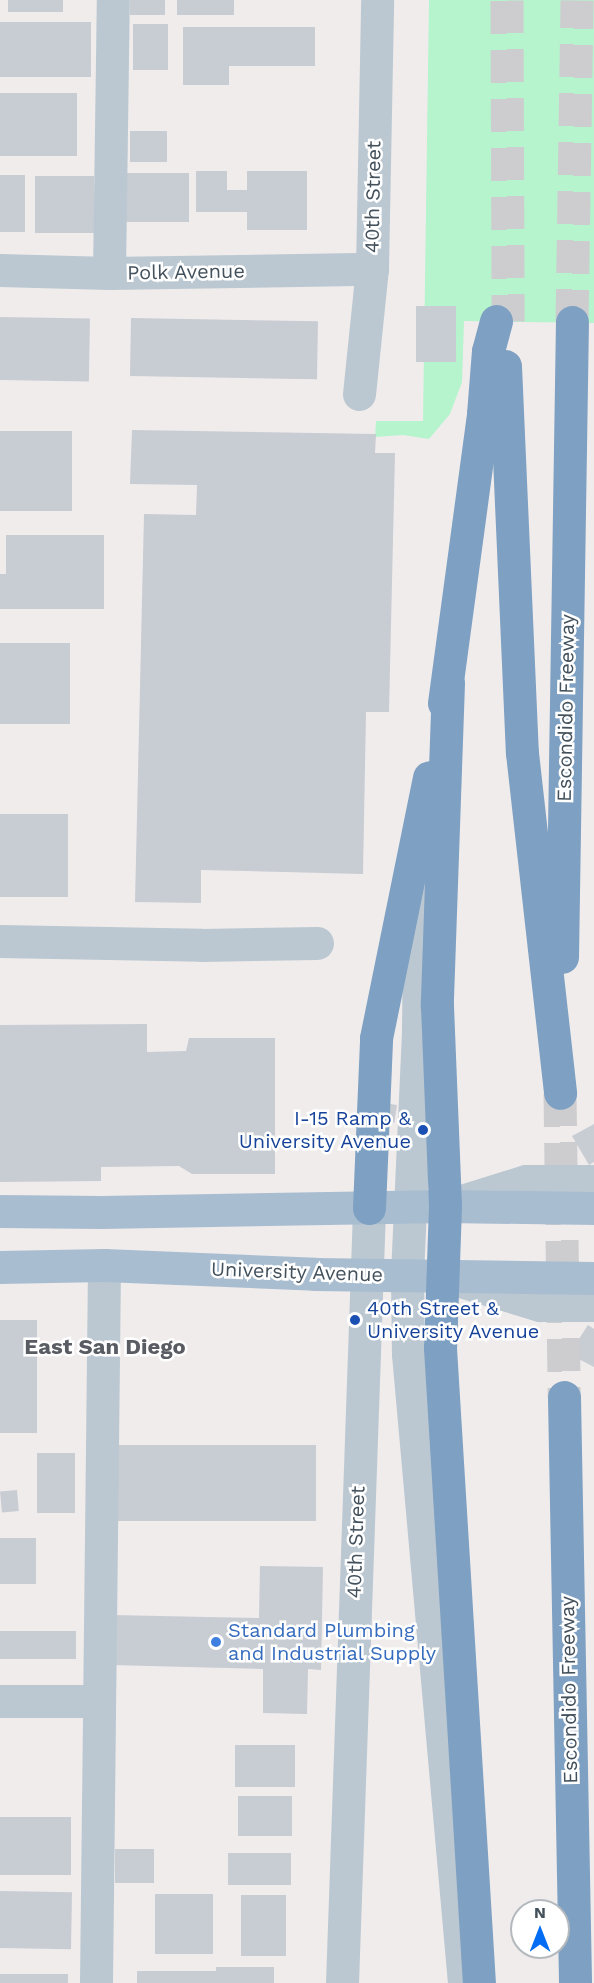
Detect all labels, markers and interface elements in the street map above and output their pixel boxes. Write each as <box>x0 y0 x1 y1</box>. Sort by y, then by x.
street label: 40th Street <box>360 141 386 253</box>
street label: Polk Avenue <box>126 259 246 285</box>
street label: Escondido Freeway <box>552 614 580 802</box>
place label: I-15 Ramp & University Avenue <box>237 1106 411 1153</box>
marker: I-15 Ramp & University Avenue <box>416 1123 430 1137</box>
street label: University Avenue <box>210 1257 384 1287</box>
place label: 40th Street & University Avenue <box>367 1296 541 1343</box>
marker: 40th Street & University Avenue <box>348 1313 362 1327</box>
district label: East San Diego <box>24 1334 186 1360</box>
street label: 40th Street <box>342 1485 370 1599</box>
street label: Escondido Freeway <box>555 1596 583 1784</box>
place label: Standard Plumbing and Industrial Supply <box>228 1618 437 1665</box>
marker: Standard Plumbing and Industrial Supply <box>209 1635 223 1649</box>
north arrow <box>510 1899 570 1959</box>
text: N <box>534 1903 546 1922</box>

